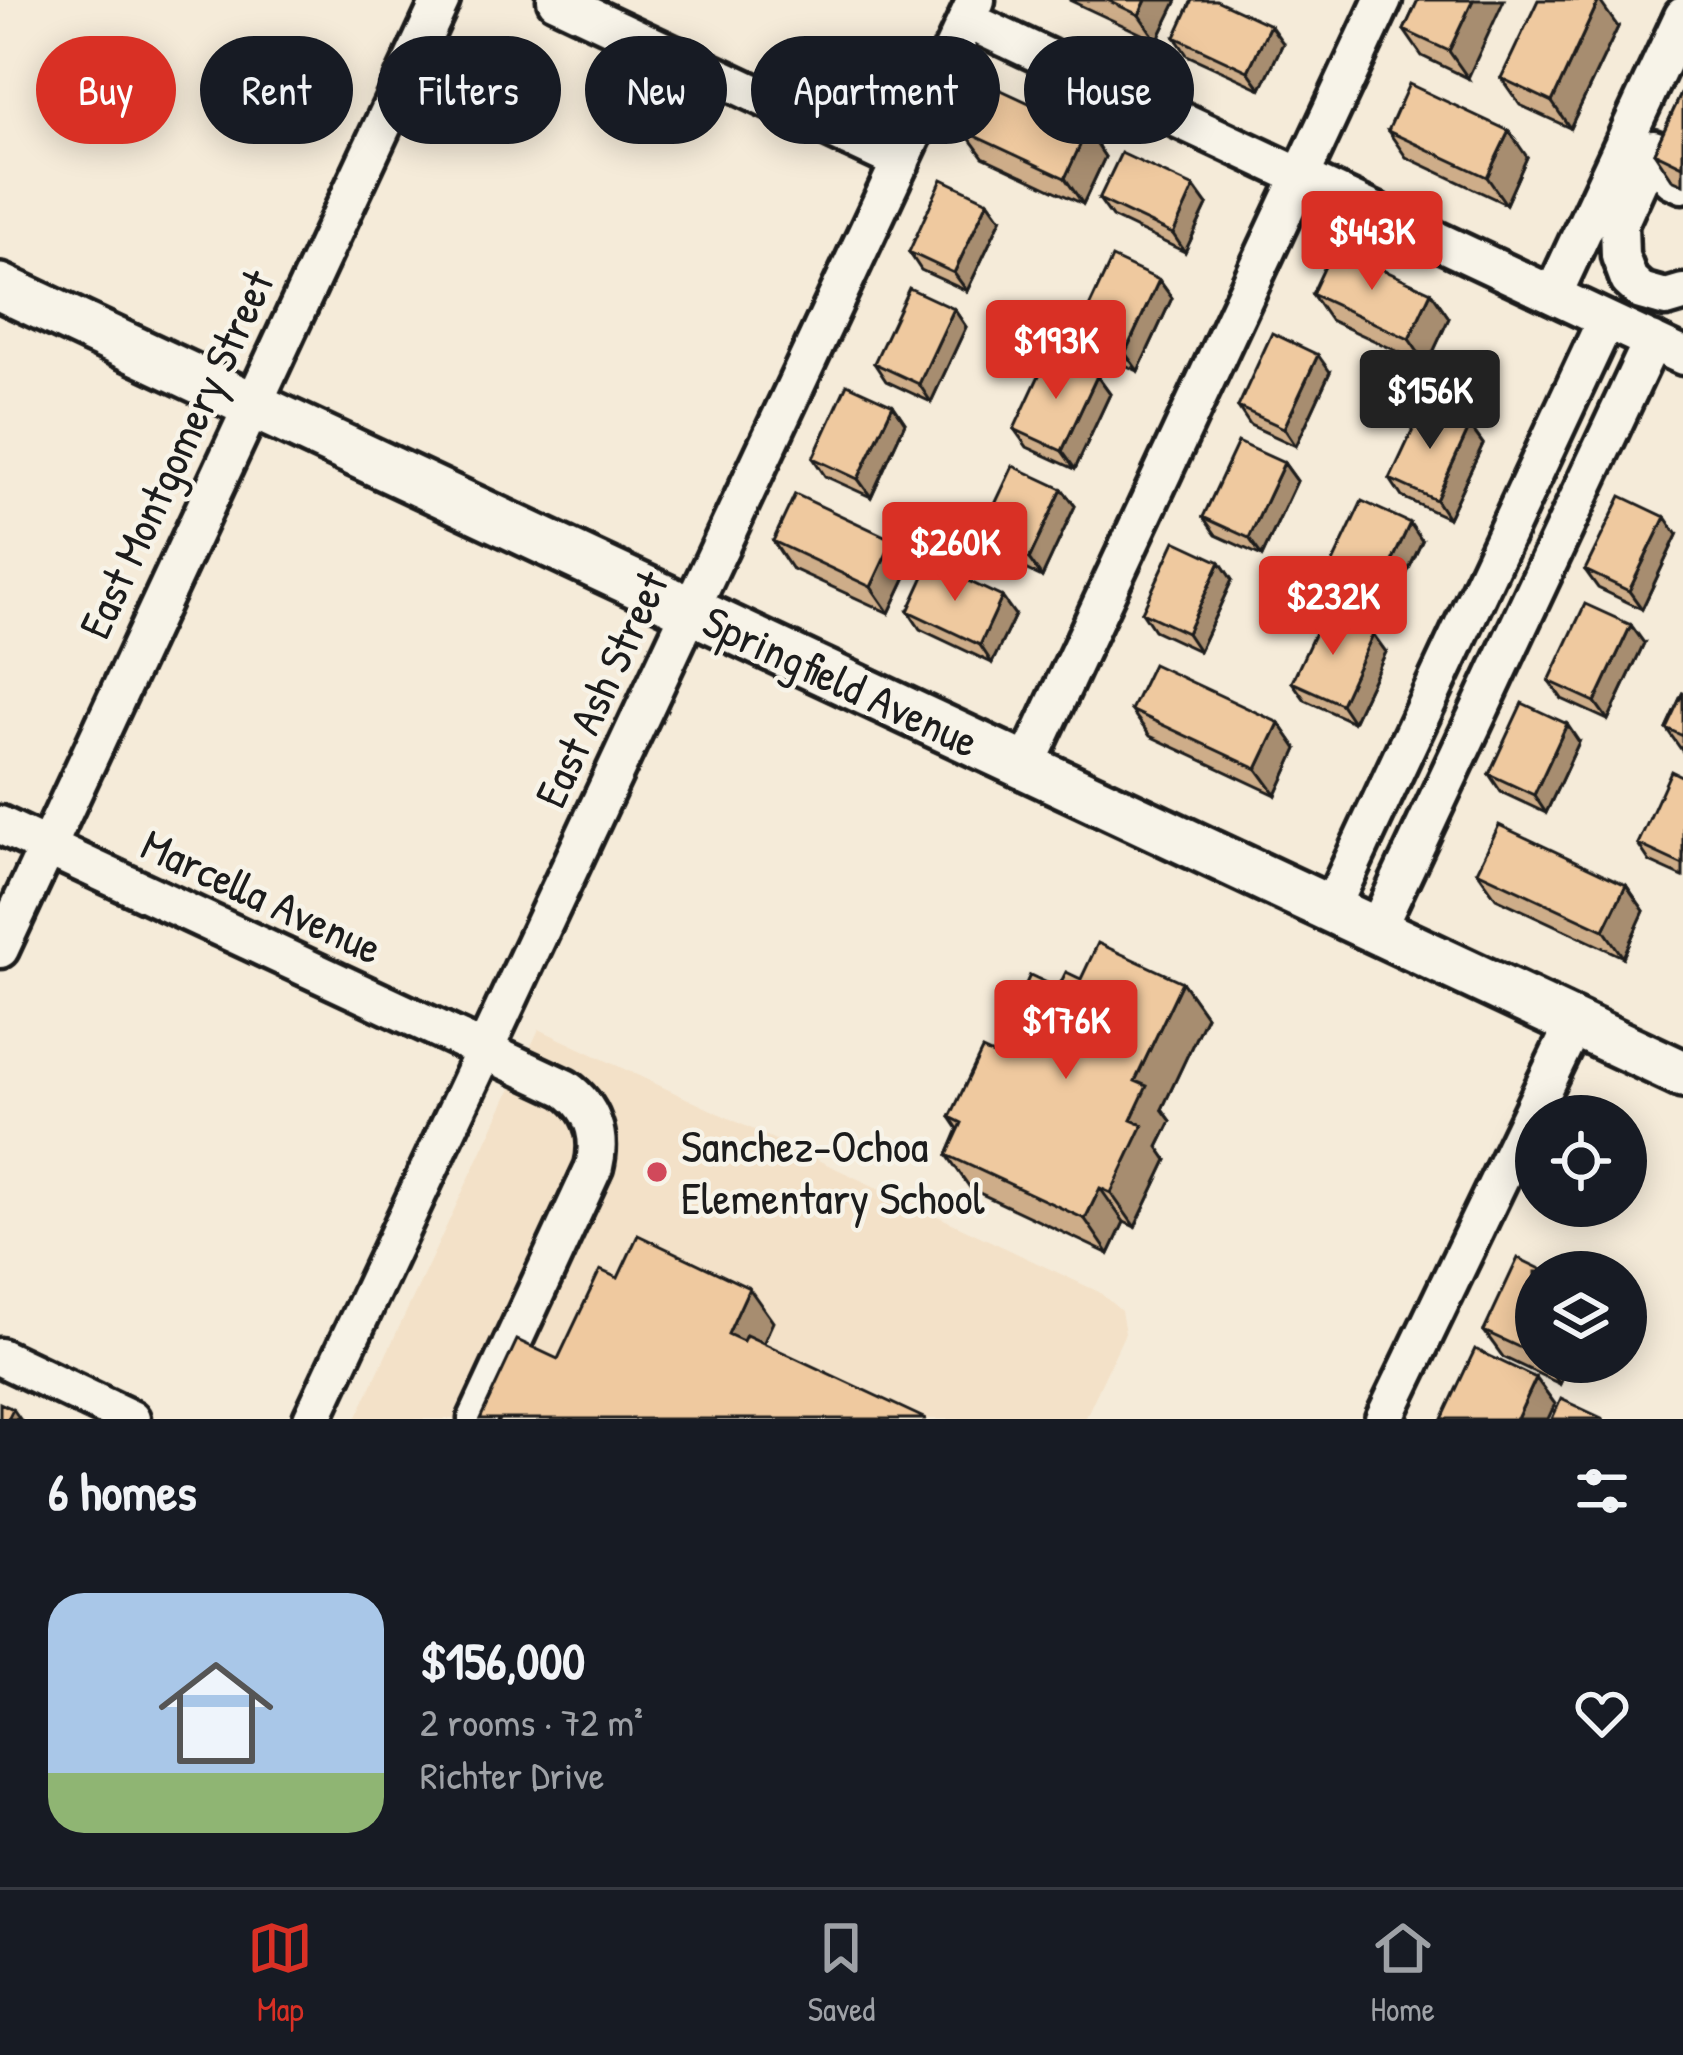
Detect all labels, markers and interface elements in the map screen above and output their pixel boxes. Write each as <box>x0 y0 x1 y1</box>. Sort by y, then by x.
chip: Buy <box>36 36 176 144</box>
chip: Rent <box>200 36 353 144</box>
chip: Filters <box>377 36 561 144</box>
chip: New <box>585 36 727 144</box>
chip: Apartment <box>751 36 1000 144</box>
chip: House <box>1024 36 1194 144</box>
pin: $443K <box>1288 191 1456 293</box>
text: $443K <box>1329 203 1415 256</box>
street label: East Montgomery Street <box>63 259 288 648</box>
pin: $193K <box>972 300 1140 402</box>
text: $193K <box>1013 312 1099 365</box>
pin: $156K <box>1346 350 1514 452</box>
text: $156K <box>1387 362 1473 415</box>
pin: $260K <box>871 502 1039 604</box>
text: $260K <box>909 514 1001 567</box>
pin: $232K <box>1249 556 1417 658</box>
street label: East Ash Street <box>519 560 682 817</box>
text: $232K <box>1286 568 1380 621</box>
street label: Springfield Avenue <box>693 590 989 771</box>
street label: Marcella Avenue <box>132 813 392 978</box>
pin: $176K <box>982 980 1150 1082</box>
text: $176K <box>1021 992 1111 1045</box>
map controls <box>1515 1095 1647 1383</box>
button: locate <box>1515 1095 1647 1227</box>
place label: Sanchez-Ochoa Elementary School <box>681 1115 985 1228</box>
marker: Sanchez-Ochoa Elementary School <box>644 1159 670 1185</box>
button: layers <box>1515 1251 1647 1383</box>
text: 6 homes <box>48 1457 197 1526</box>
icon: filters <box>1569 1458 1635 1524</box>
text: $156,000 <box>420 1626 585 1695</box>
icon: home <box>144 1641 288 1785</box>
icon: heart <box>1569 1680 1635 1746</box>
text: 2 rooms · 72 m² <box>420 1695 643 1748</box>
text: Richter Drive <box>420 1748 604 1801</box>
tab: Map <box>247 1915 313 2031</box>
tab: Saved <box>808 1915 875 2031</box>
tab: Home <box>1370 1915 1436 2031</box>

